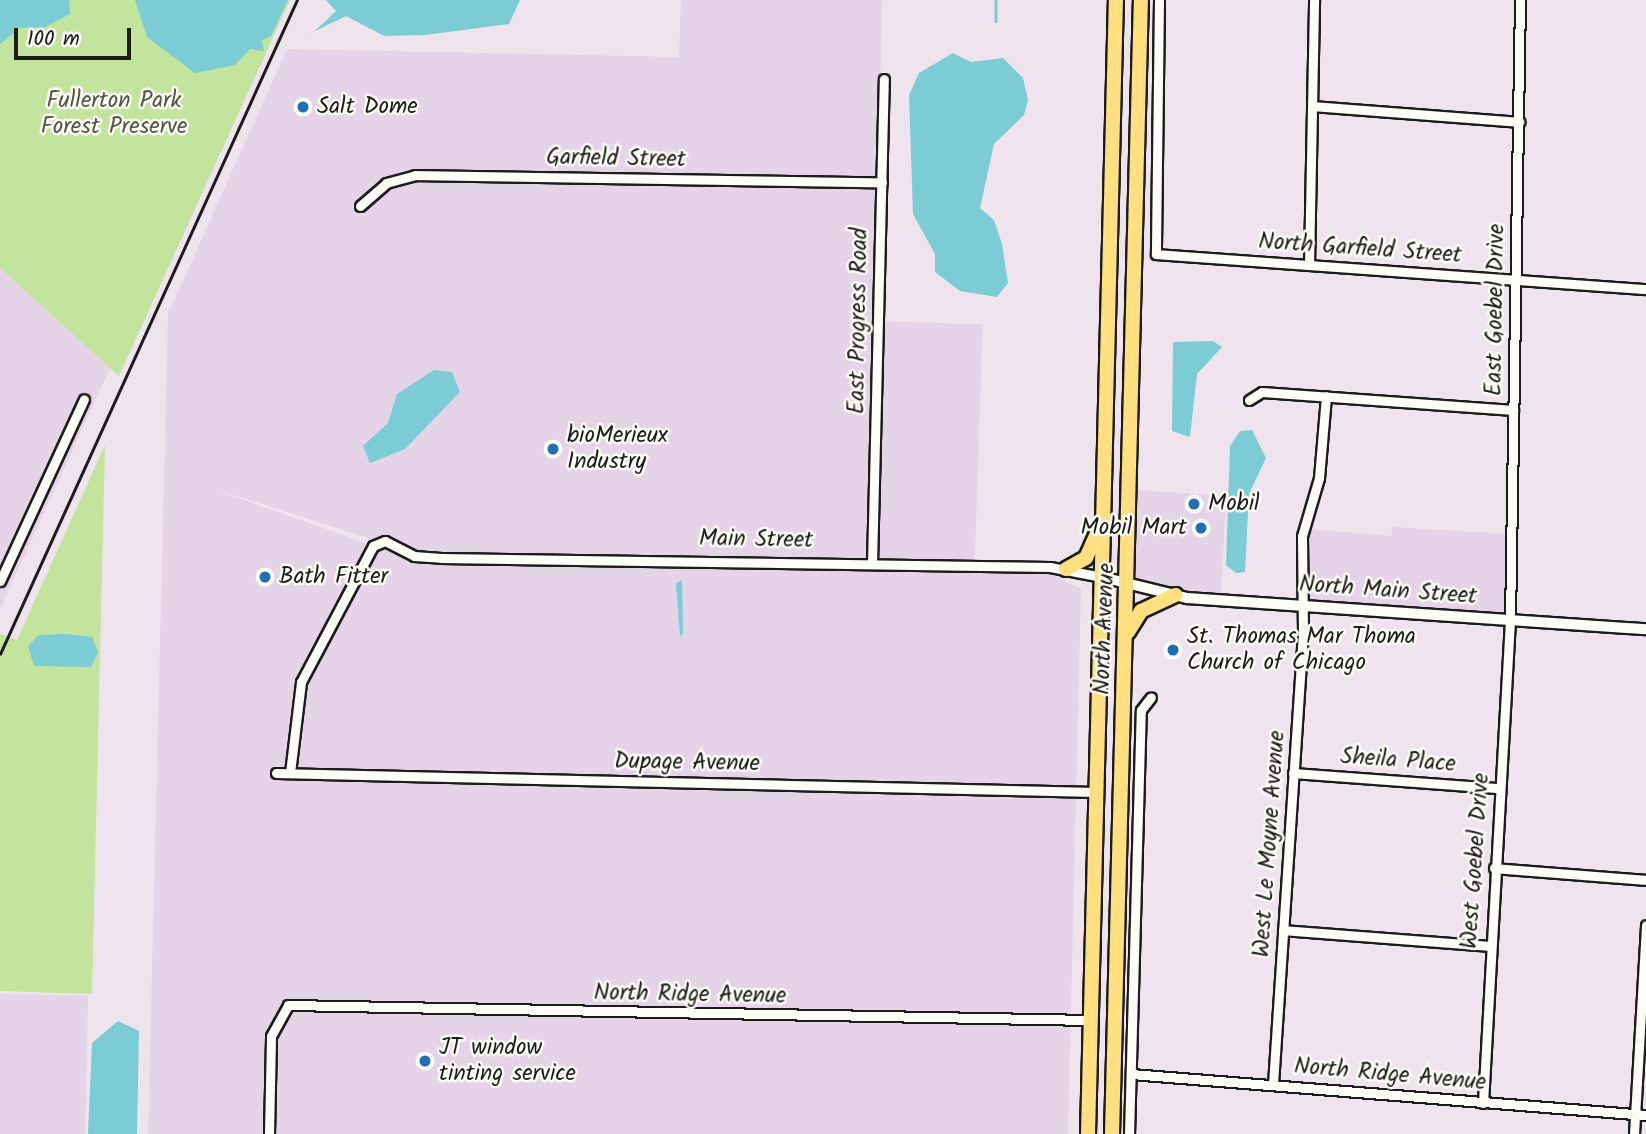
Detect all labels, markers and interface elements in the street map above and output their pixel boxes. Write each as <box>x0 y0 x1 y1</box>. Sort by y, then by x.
scale bar <box>18 14 135 58</box>
text: 100 m <box>27 23 80 56</box>
park label: Fullerton Park Forest Preserve <box>41 87 187 141</box>
place label: Salt Dome <box>317 93 418 121</box>
marker: Salt Dome <box>295 99 311 115</box>
street label: Garfield Street <box>546 144 686 174</box>
street label: East Goebel Drive <box>1481 224 1511 396</box>
street label: East Progress Road <box>844 228 874 414</box>
street label: North Garfield Street <box>1257 228 1463 270</box>
place label: bioMerieux Industry <box>567 422 668 476</box>
marker: bioMerieux Industry <box>545 441 561 457</box>
place label: Mobil <box>1208 490 1260 518</box>
marker: Mobil <box>1186 496 1202 512</box>
place label: Mobil Mart <box>1081 514 1187 542</box>
marker: Mobil Mart <box>1193 520 1209 536</box>
street label: Main Street <box>699 525 813 555</box>
place label: Bath Fitter <box>279 563 388 591</box>
street label: North Avenue <box>1089 563 1121 695</box>
marker: Bath Fitter <box>257 569 273 585</box>
street label: North Main Street <box>1298 571 1478 611</box>
place label: St. Thomas Mar Thoma Church of Chicago <box>1187 623 1416 677</box>
marker: St. Thomas Mar Thoma Church of Chicago <box>1165 642 1181 658</box>
street label: West Le Moyne Avenue <box>1248 730 1292 958</box>
street label: Sheila Place <box>1339 743 1457 779</box>
street label: Dupage Avenue <box>614 748 760 778</box>
street label: West Goebel Drive <box>1456 772 1496 950</box>
street label: North Ridge Avenue <box>593 980 787 1010</box>
place label: JT window tinting service <box>439 1034 576 1088</box>
marker: JT window tinting service <box>417 1053 433 1069</box>
street label: North Ridge Avenue <box>1293 1053 1487 1097</box>

